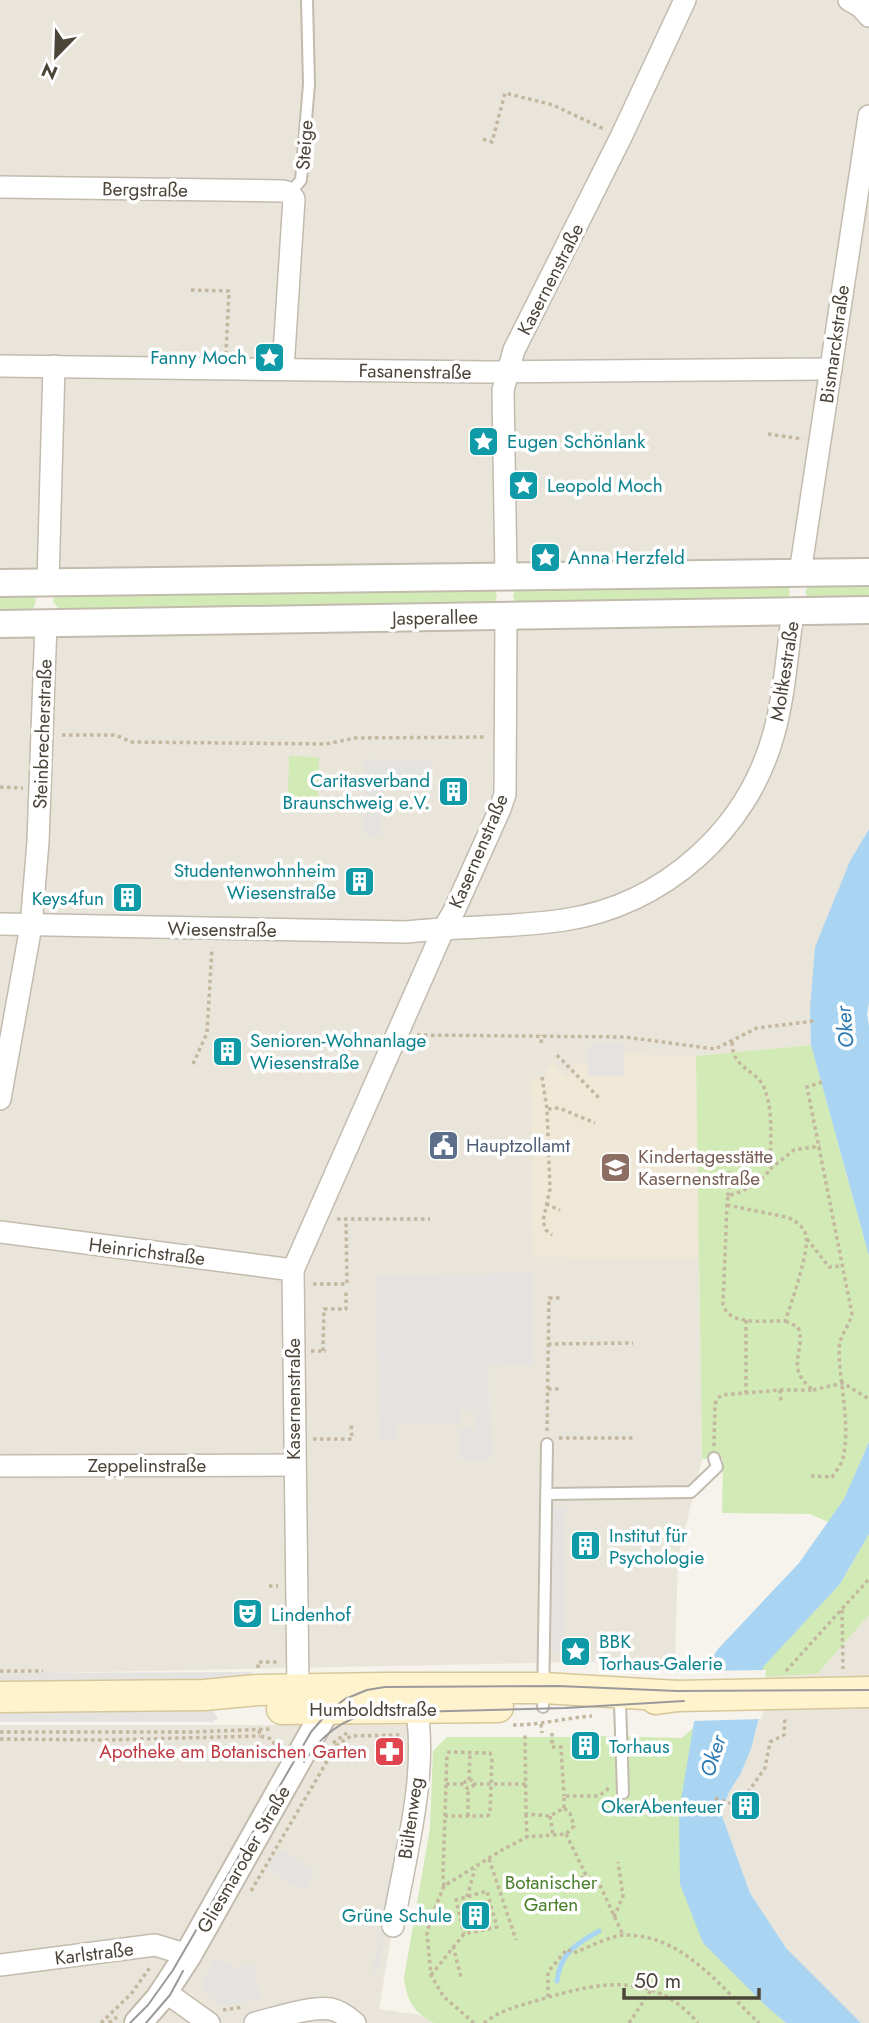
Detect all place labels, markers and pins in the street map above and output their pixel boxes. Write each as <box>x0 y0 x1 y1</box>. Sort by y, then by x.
place icon: Fanny Moch <box>253 340 287 374</box>
place label: Fanny Moch <box>150 344 247 371</box>
place icon: Eugen Schönlank <box>467 424 501 458</box>
place label: Eugen Schönlank <box>507 428 646 455</box>
place icon: Leopold Moch <box>507 468 541 502</box>
place label: Leopold Moch <box>547 472 663 499</box>
place icon: Anna Herzfeld <box>528 540 562 574</box>
place label: Anna Herzfeld <box>568 544 685 571</box>
place label: Caritasverband Braunschweig e.V. <box>282 767 430 816</box>
building icon: Caritasverband Braunschweig e.V. <box>436 774 470 808</box>
place label: Studentenwohnheim Wiesenstraße <box>174 857 336 906</box>
building icon: Studentenwohnheim Wiesenstraße <box>342 864 376 898</box>
building icon: Keys4fun <box>110 881 144 915</box>
place label: Keys4fun <box>32 885 104 912</box>
place label: Senioren-Wohnanlage Wiesenstraße <box>250 1027 427 1076</box>
building icon: Senioren-Wohnanlage Wiesenstraße <box>210 1034 244 1068</box>
public building icon: Hauptzollamt <box>426 1128 460 1162</box>
place label: Hauptzollamt <box>466 1132 571 1159</box>
place label: Kindertagesstätte Kasernenstraße <box>638 1143 773 1192</box>
school or university icon: Kindertagesstätte Kasernenstraße <box>598 1150 632 1184</box>
place label: Institut für Psychologie <box>609 1522 704 1571</box>
building icon: Institut für Psychologie <box>569 1529 603 1563</box>
theatre icon: Lindenhof <box>231 1597 265 1631</box>
place label: Lindenhof <box>271 1601 351 1628</box>
place label: BBK Torhaus-Galerie <box>599 1628 723 1677</box>
place icon: BBK Torhaus-Galerie <box>559 1635 593 1669</box>
building icon: Torhaus <box>569 1729 603 1763</box>
place label: Torhaus <box>609 1733 670 1760</box>
pharmacy icon: Apotheke am Botanischen Garten <box>373 1734 407 1768</box>
place label: Apotheke am Botanischen Garten <box>99 1738 367 1765</box>
building icon: OkerAbenteuer <box>729 1789 763 1823</box>
place label: OkerAbenteuer <box>601 1793 723 1820</box>
building icon: Grüne Schule <box>458 1898 492 1932</box>
place label: Grüne Schule <box>342 1902 452 1929</box>

